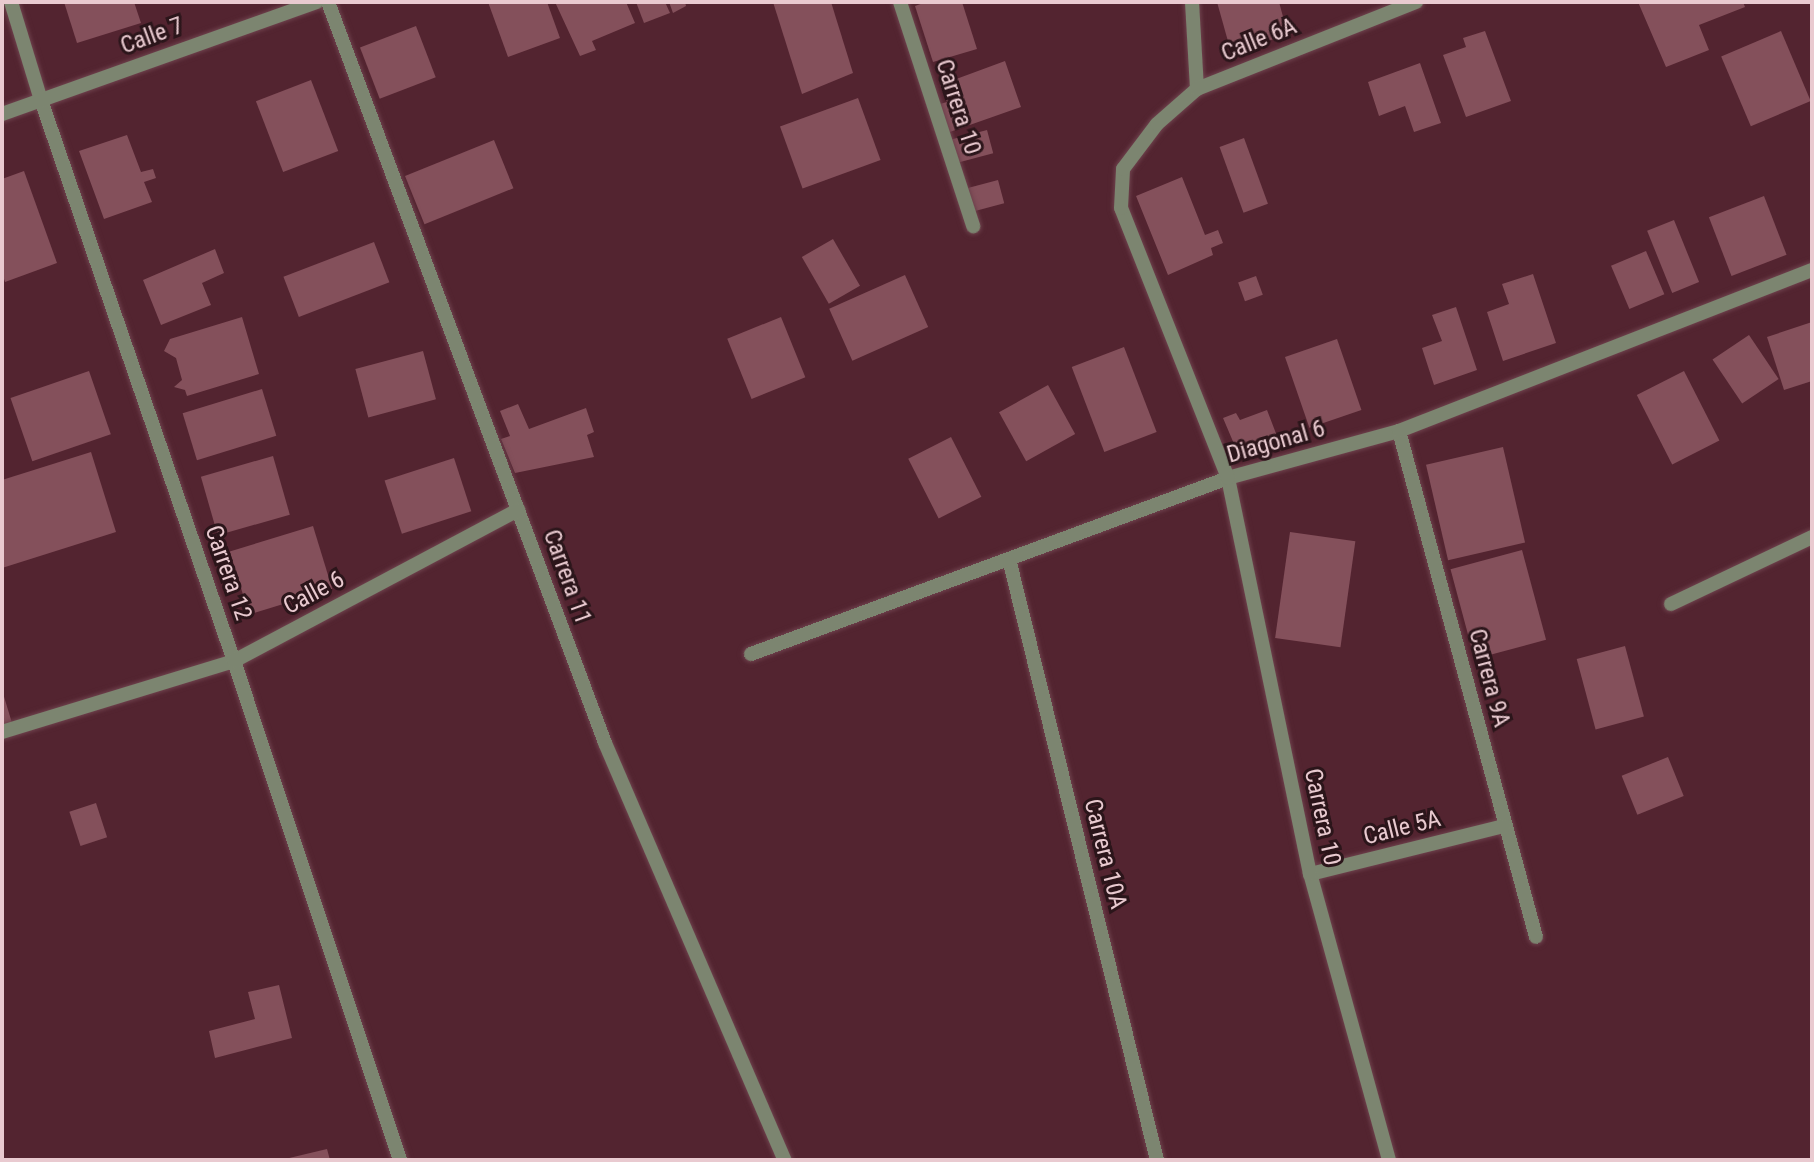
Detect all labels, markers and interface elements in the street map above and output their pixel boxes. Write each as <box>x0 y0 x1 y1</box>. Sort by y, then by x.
street label: Calle 7 <box>117 11 187 61</box>
street label: Calle 6A <box>1217 12 1301 68</box>
street label: Carrera 10 <box>929 56 987 158</box>
street label: Diagonal 6 <box>1224 414 1328 470</box>
street label: Carrera 12 <box>198 522 258 624</box>
street label: Carrera 11 <box>537 526 597 628</box>
street label: Calle 6 <box>279 565 349 621</box>
street label: Carrera 9A <box>1462 626 1516 730</box>
street label: Carrera 10 <box>1298 766 1346 868</box>
street label: Carrera 10A <box>1077 796 1133 912</box>
street label: Calle 5A <box>1360 805 1444 851</box>

